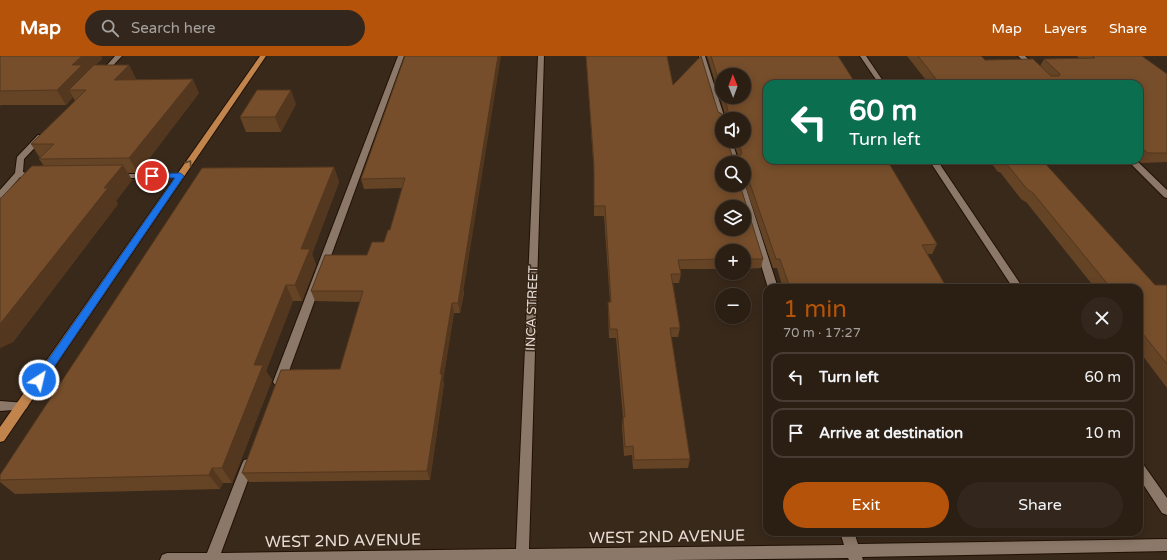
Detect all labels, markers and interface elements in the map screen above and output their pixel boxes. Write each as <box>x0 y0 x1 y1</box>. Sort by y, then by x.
search box <box>85 10 365 46</box>
text: Map <box>20 17 61 39</box>
icon: search <box>99 17 121 39</box>
text: Search here <box>131 19 215 37</box>
text: Map <box>992 20 1022 37</box>
text: Layers <box>1044 20 1087 37</box>
text: Share <box>1109 20 1147 37</box>
north arrow <box>715 68 751 104</box>
map controls <box>715 68 751 324</box>
text: 60 m <box>849 94 917 128</box>
icon: left <box>783 96 835 148</box>
button: sound <box>715 112 751 148</box>
text: Turn left <box>849 128 921 150</box>
button: search <box>715 156 751 192</box>
pin <box>135 159 169 193</box>
one-way arrow <box>184 160 192 167</box>
icon: arrive <box>141 165 163 187</box>
button: layers <box>715 200 751 236</box>
button: + <box>715 244 751 280</box>
street label: INCA STREET <box>523 265 541 351</box>
button: − <box>715 288 751 324</box>
text: 1 min <box>783 295 847 324</box>
button: close <box>1081 297 1123 339</box>
text: 70 m · 17:27 <box>783 325 861 341</box>
position arrow <box>18 359 60 401</box>
icon: left <box>785 366 807 388</box>
text: Turn left <box>819 368 879 386</box>
text: 60 m <box>1084 368 1121 386</box>
icon: arrive <box>785 422 807 444</box>
text: Arrive at destination <box>819 424 963 442</box>
text: 10 m <box>1084 424 1121 442</box>
button: Exit <box>783 482 949 528</box>
button: Share <box>957 482 1123 528</box>
street label: WEST 2ND AVENUE <box>589 526 745 548</box>
street label: WEST 2ND AVENUE <box>265 530 421 552</box>

